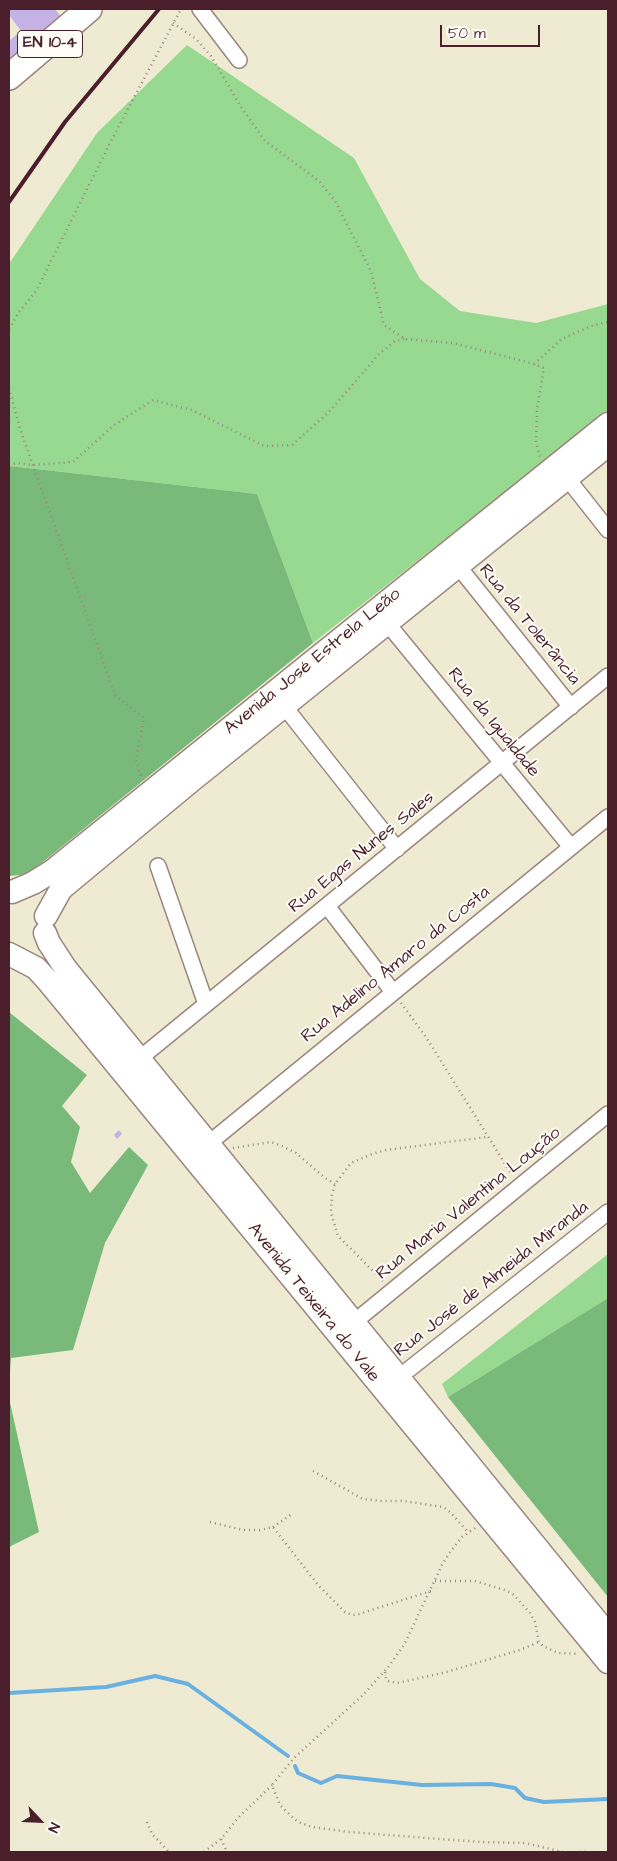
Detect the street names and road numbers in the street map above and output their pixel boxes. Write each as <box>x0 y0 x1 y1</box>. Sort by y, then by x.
road number: EN 10-4 <box>18 31 82 58</box>
street label: Rua da Tolerância <box>474 560 584 690</box>
street label: Avenida José Estrela Leão <box>220 584 406 740</box>
street label: Rua da Igualdade <box>442 664 544 782</box>
street label: Rua Egas Nunes Sales <box>285 788 439 918</box>
street label: Rua Adelino Amaro da Costa <box>297 882 495 1048</box>
street label: Rua Maria Valentina Loução <box>372 1123 566 1285</box>
street label: Rua José de Almeida Miranda <box>391 1197 593 1363</box>
street label: Avenida Teixeira do Vale <box>242 1219 384 1387</box>

